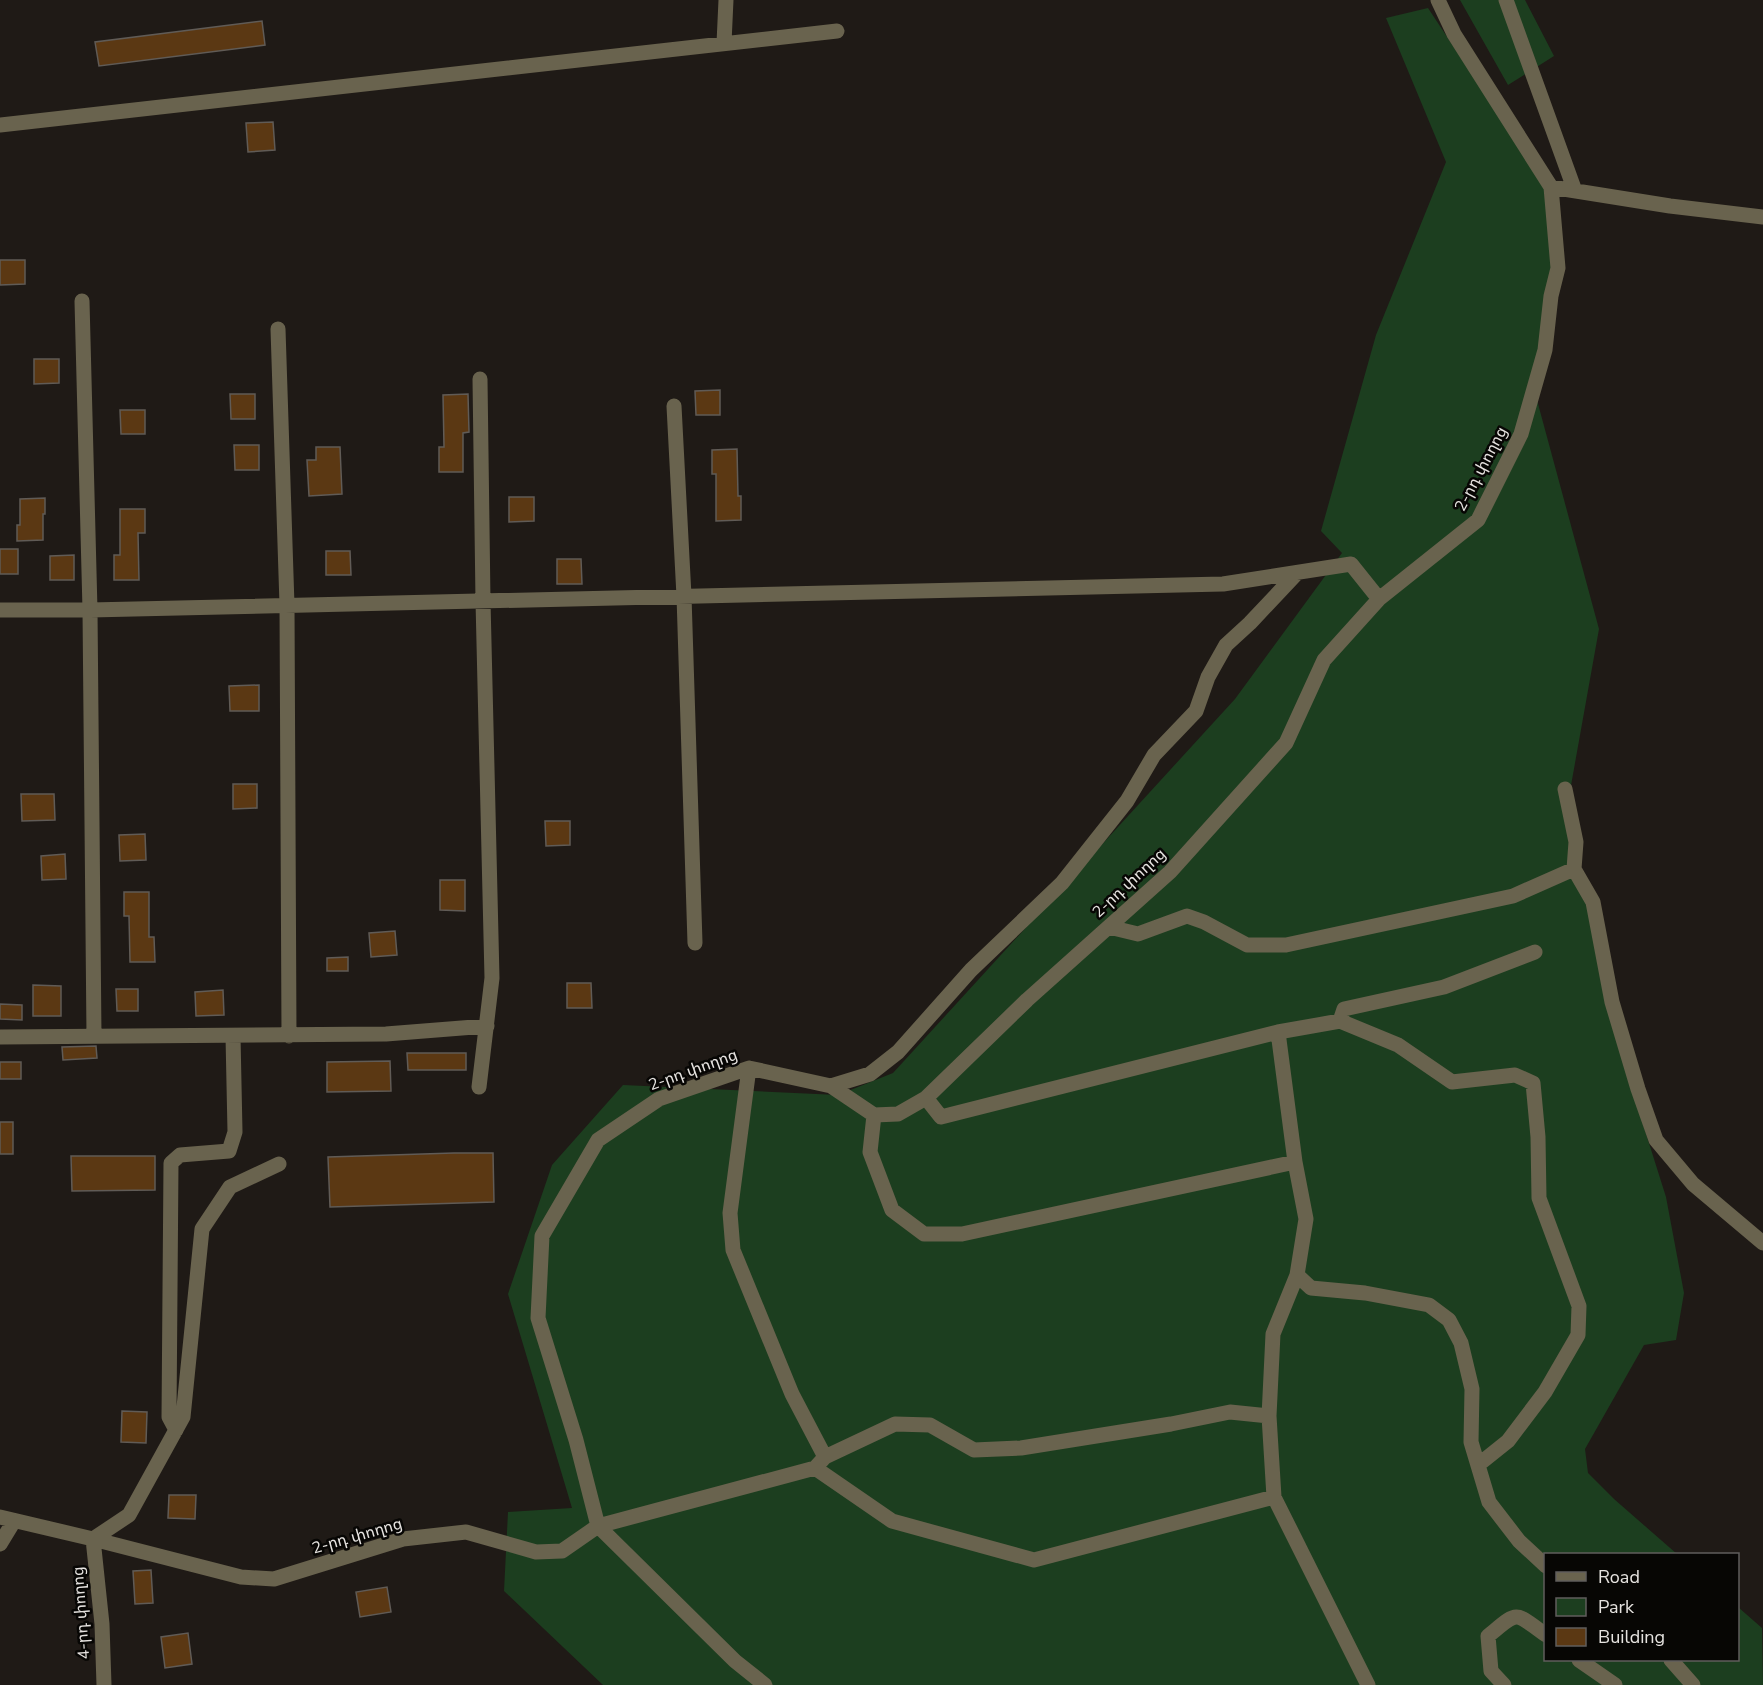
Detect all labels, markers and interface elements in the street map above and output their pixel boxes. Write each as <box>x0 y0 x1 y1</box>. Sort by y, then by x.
street label: 2-րդ փողոց <box>1449 423 1513 515</box>
street label: 2-րդ փողոց <box>1087 843 1171 923</box>
street label: 2-րդ փողոց <box>646 1044 740 1096</box>
street label: 2-րդ փողոց <box>309 1513 405 1559</box>
legend <box>1544 1553 1739 1661</box>
text: Road <box>1598 1565 1640 1589</box>
street label: 4-րդ փողոց <box>67 1566 95 1660</box>
text: Park <box>1598 1595 1635 1619</box>
text: Building <box>1598 1625 1665 1649</box>

